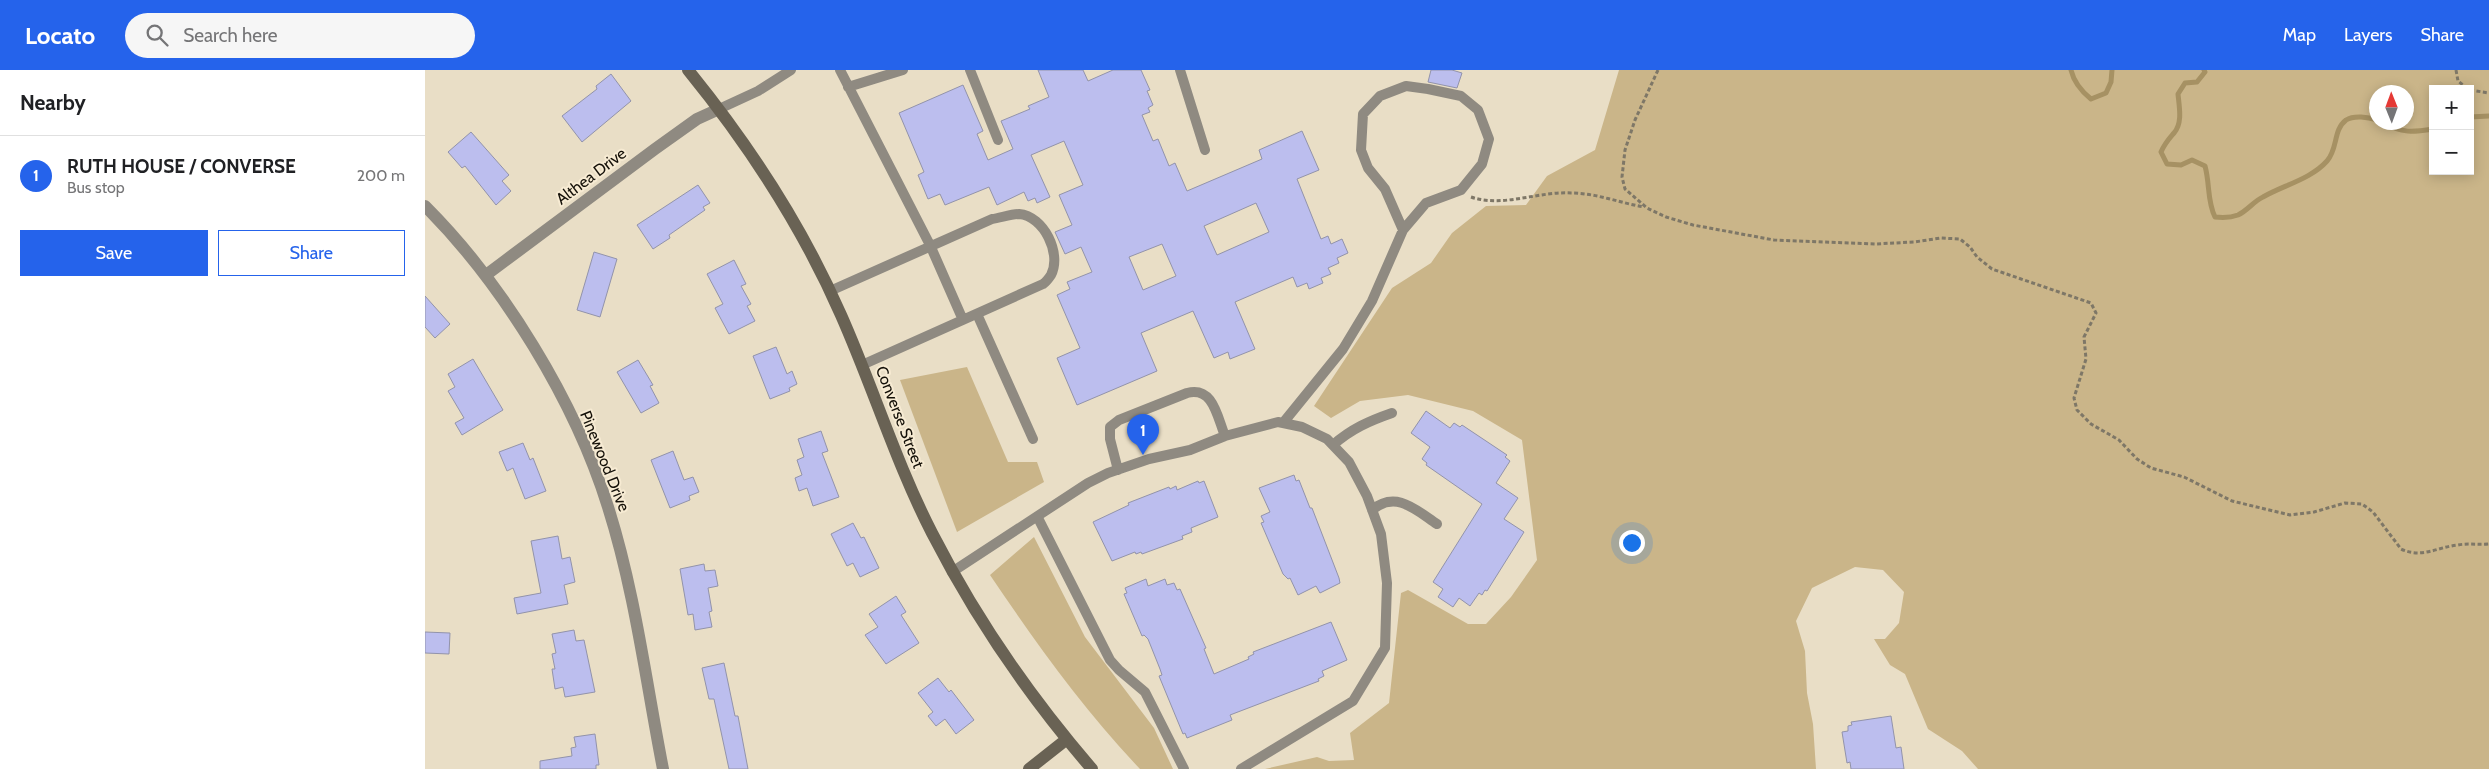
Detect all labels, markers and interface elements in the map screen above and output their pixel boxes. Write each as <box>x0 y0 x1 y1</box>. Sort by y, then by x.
search box <box>125 13 475 58</box>
text: Locato <box>25 21 95 50</box>
icon: search <box>143 21 171 49</box>
text: Search here <box>183 24 278 47</box>
text: Map <box>2283 24 2316 46</box>
text: Layers <box>2344 24 2393 46</box>
text: Share <box>2421 24 2464 46</box>
north arrow <box>2369 85 2414 130</box>
map controls <box>2429 85 2474 175</box>
button: + <box>2429 85 2474 130</box>
text: Nearby <box>20 90 86 115</box>
button: − <box>2429 130 2474 175</box>
street label: Althea Drive <box>552 143 630 209</box>
text: RUTH HOUSE / CONVERSE <box>67 155 296 178</box>
text: 1 <box>33 166 39 185</box>
text: 200 m <box>357 166 405 185</box>
text: Bus stop <box>67 178 125 197</box>
button: Save <box>20 230 208 276</box>
button: Share <box>218 230 405 276</box>
street label: Converse Street <box>872 363 928 471</box>
street label: Pinewood Drive <box>576 408 634 514</box>
pin: 1 <box>1127 414 1159 455</box>
your location <box>1619 530 1645 556</box>

